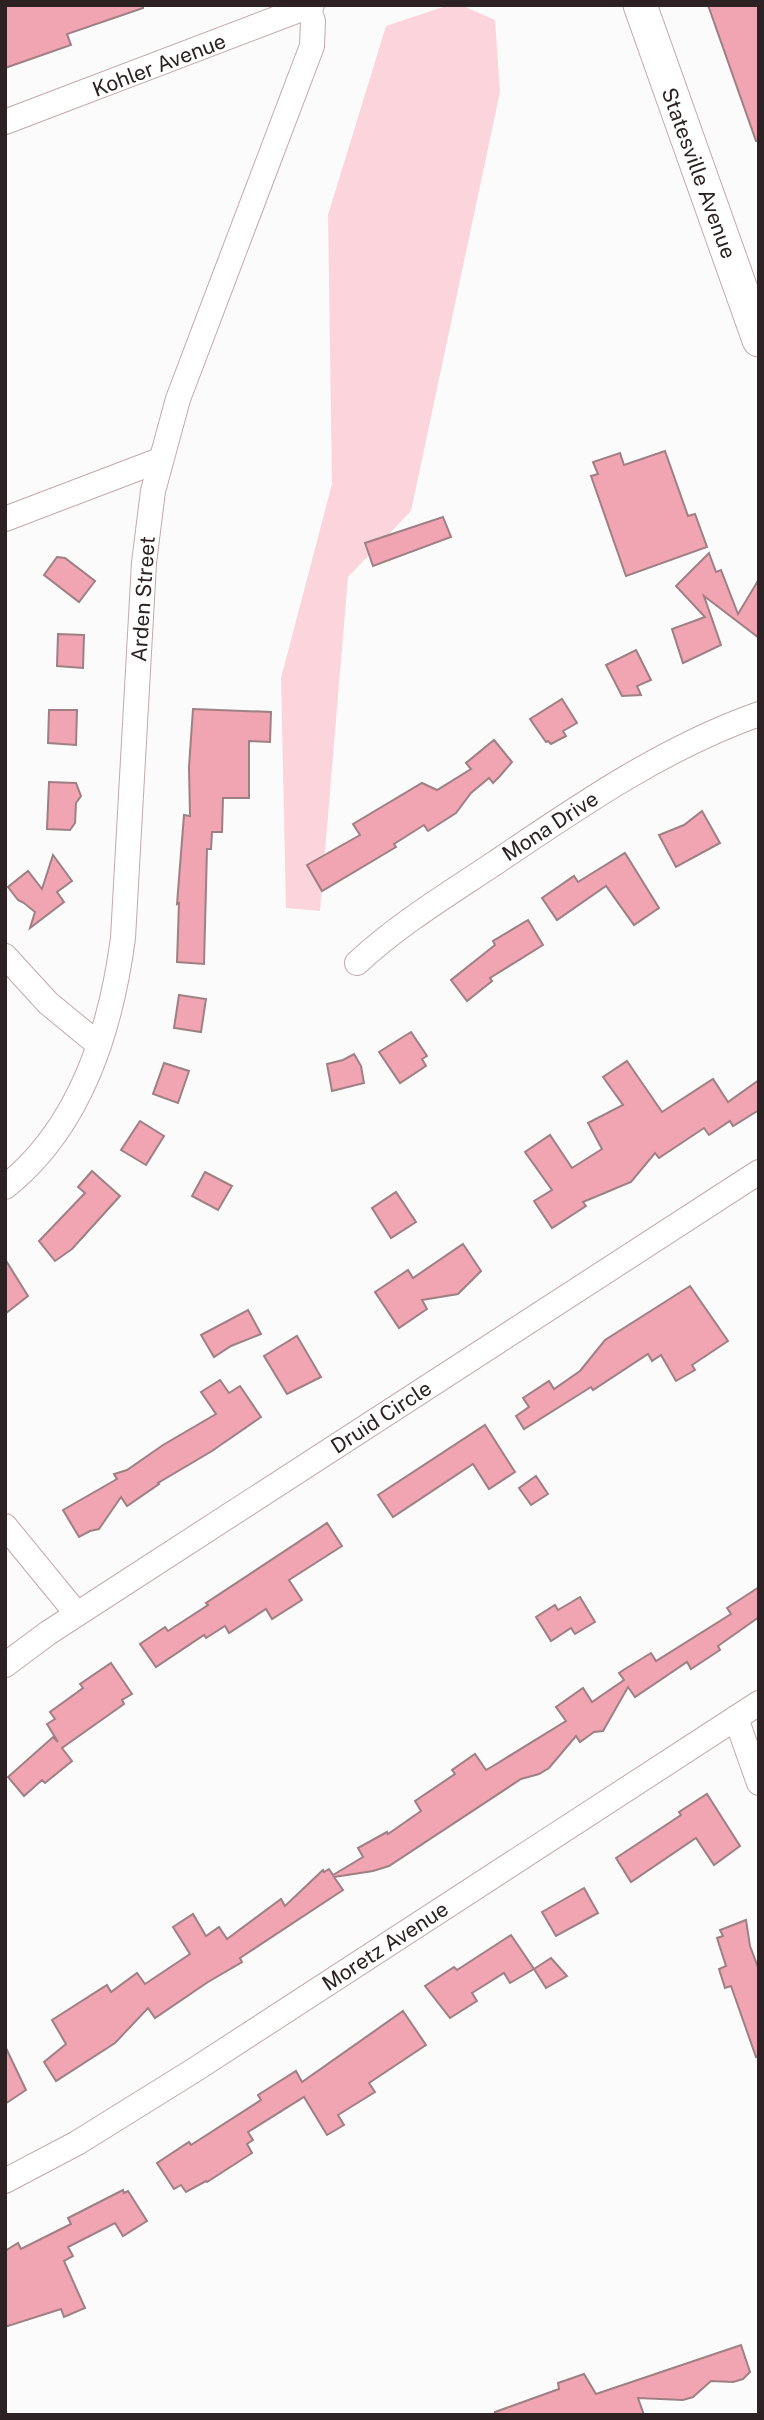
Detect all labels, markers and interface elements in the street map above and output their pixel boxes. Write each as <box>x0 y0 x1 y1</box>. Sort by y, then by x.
street label: Kohler Avenue <box>89 28 229 102</box>
street label: Statesville Avenue <box>656 84 742 262</box>
street label: Arden Street <box>126 535 160 663</box>
street label: Mona Drive <box>497 786 603 866</box>
street label: Druid Circle <box>326 1375 436 1459</box>
street label: Moretz Avenue <box>317 1896 453 1996</box>

